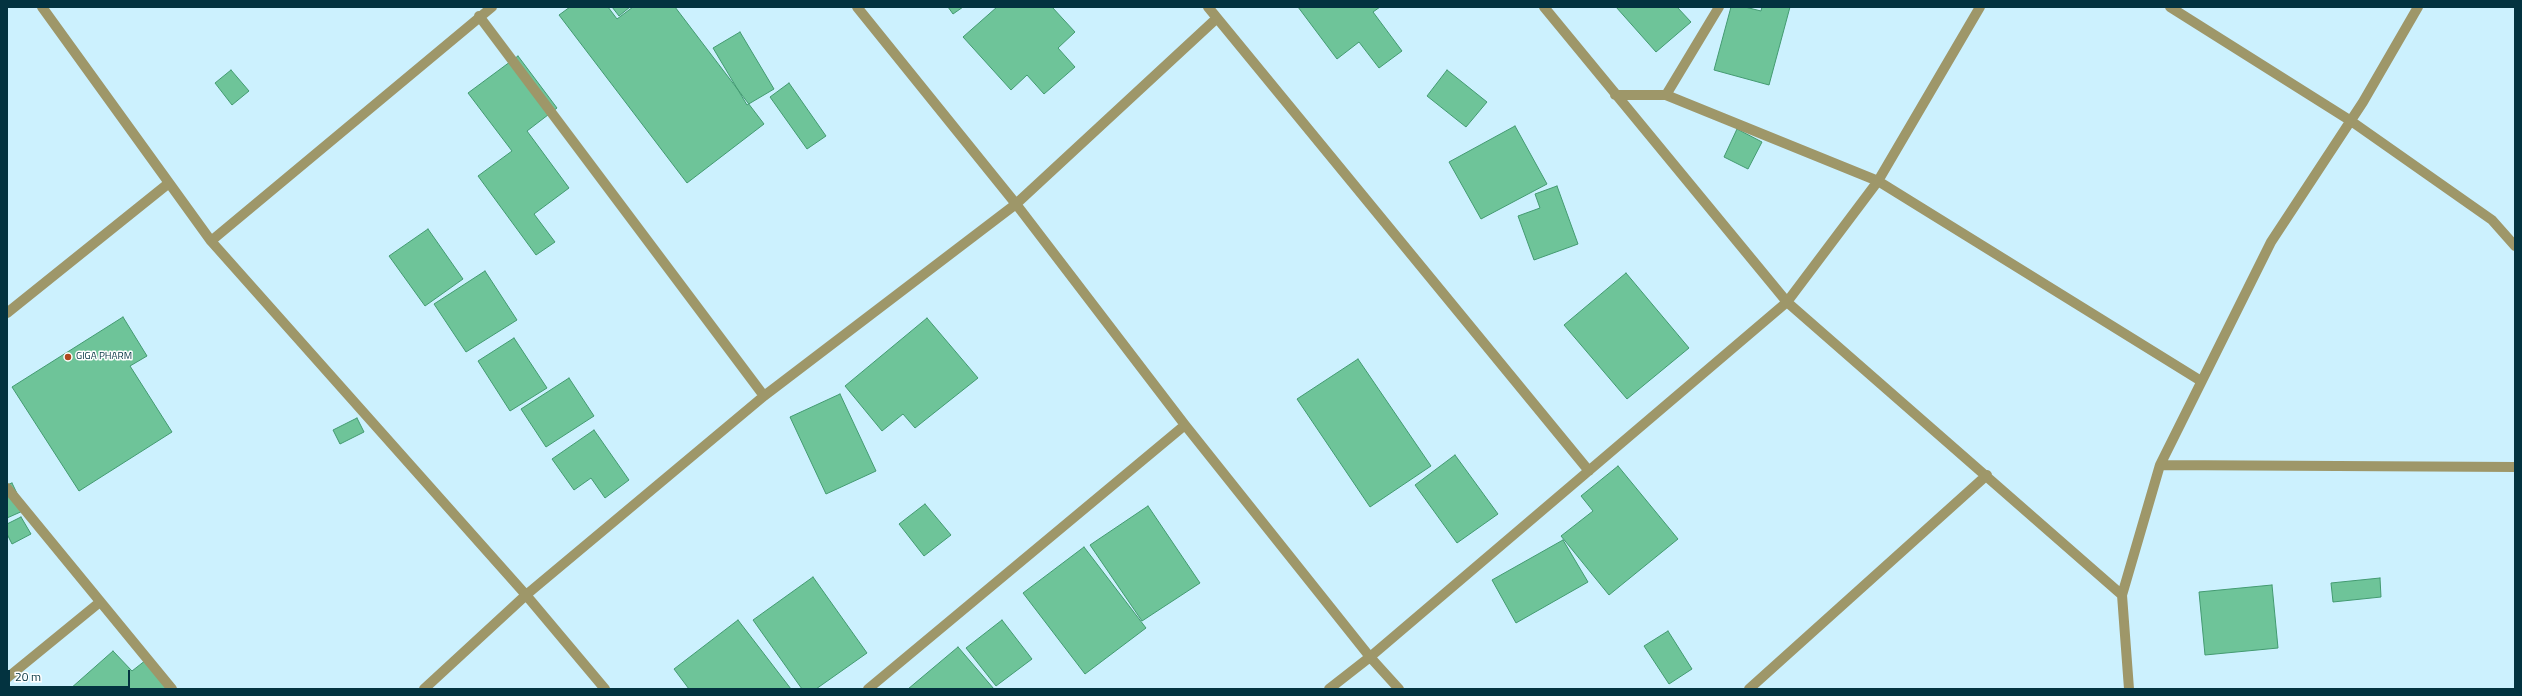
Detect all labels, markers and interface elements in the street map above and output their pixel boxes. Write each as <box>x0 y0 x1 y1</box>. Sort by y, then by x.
place label: GIGA PHARM <box>76 351 132 363</box>
marker: GIGA PHARM <box>63 352 73 362</box>
scale bar <box>10 662 132 688</box>
text: 20 m <box>15 667 41 686</box>

